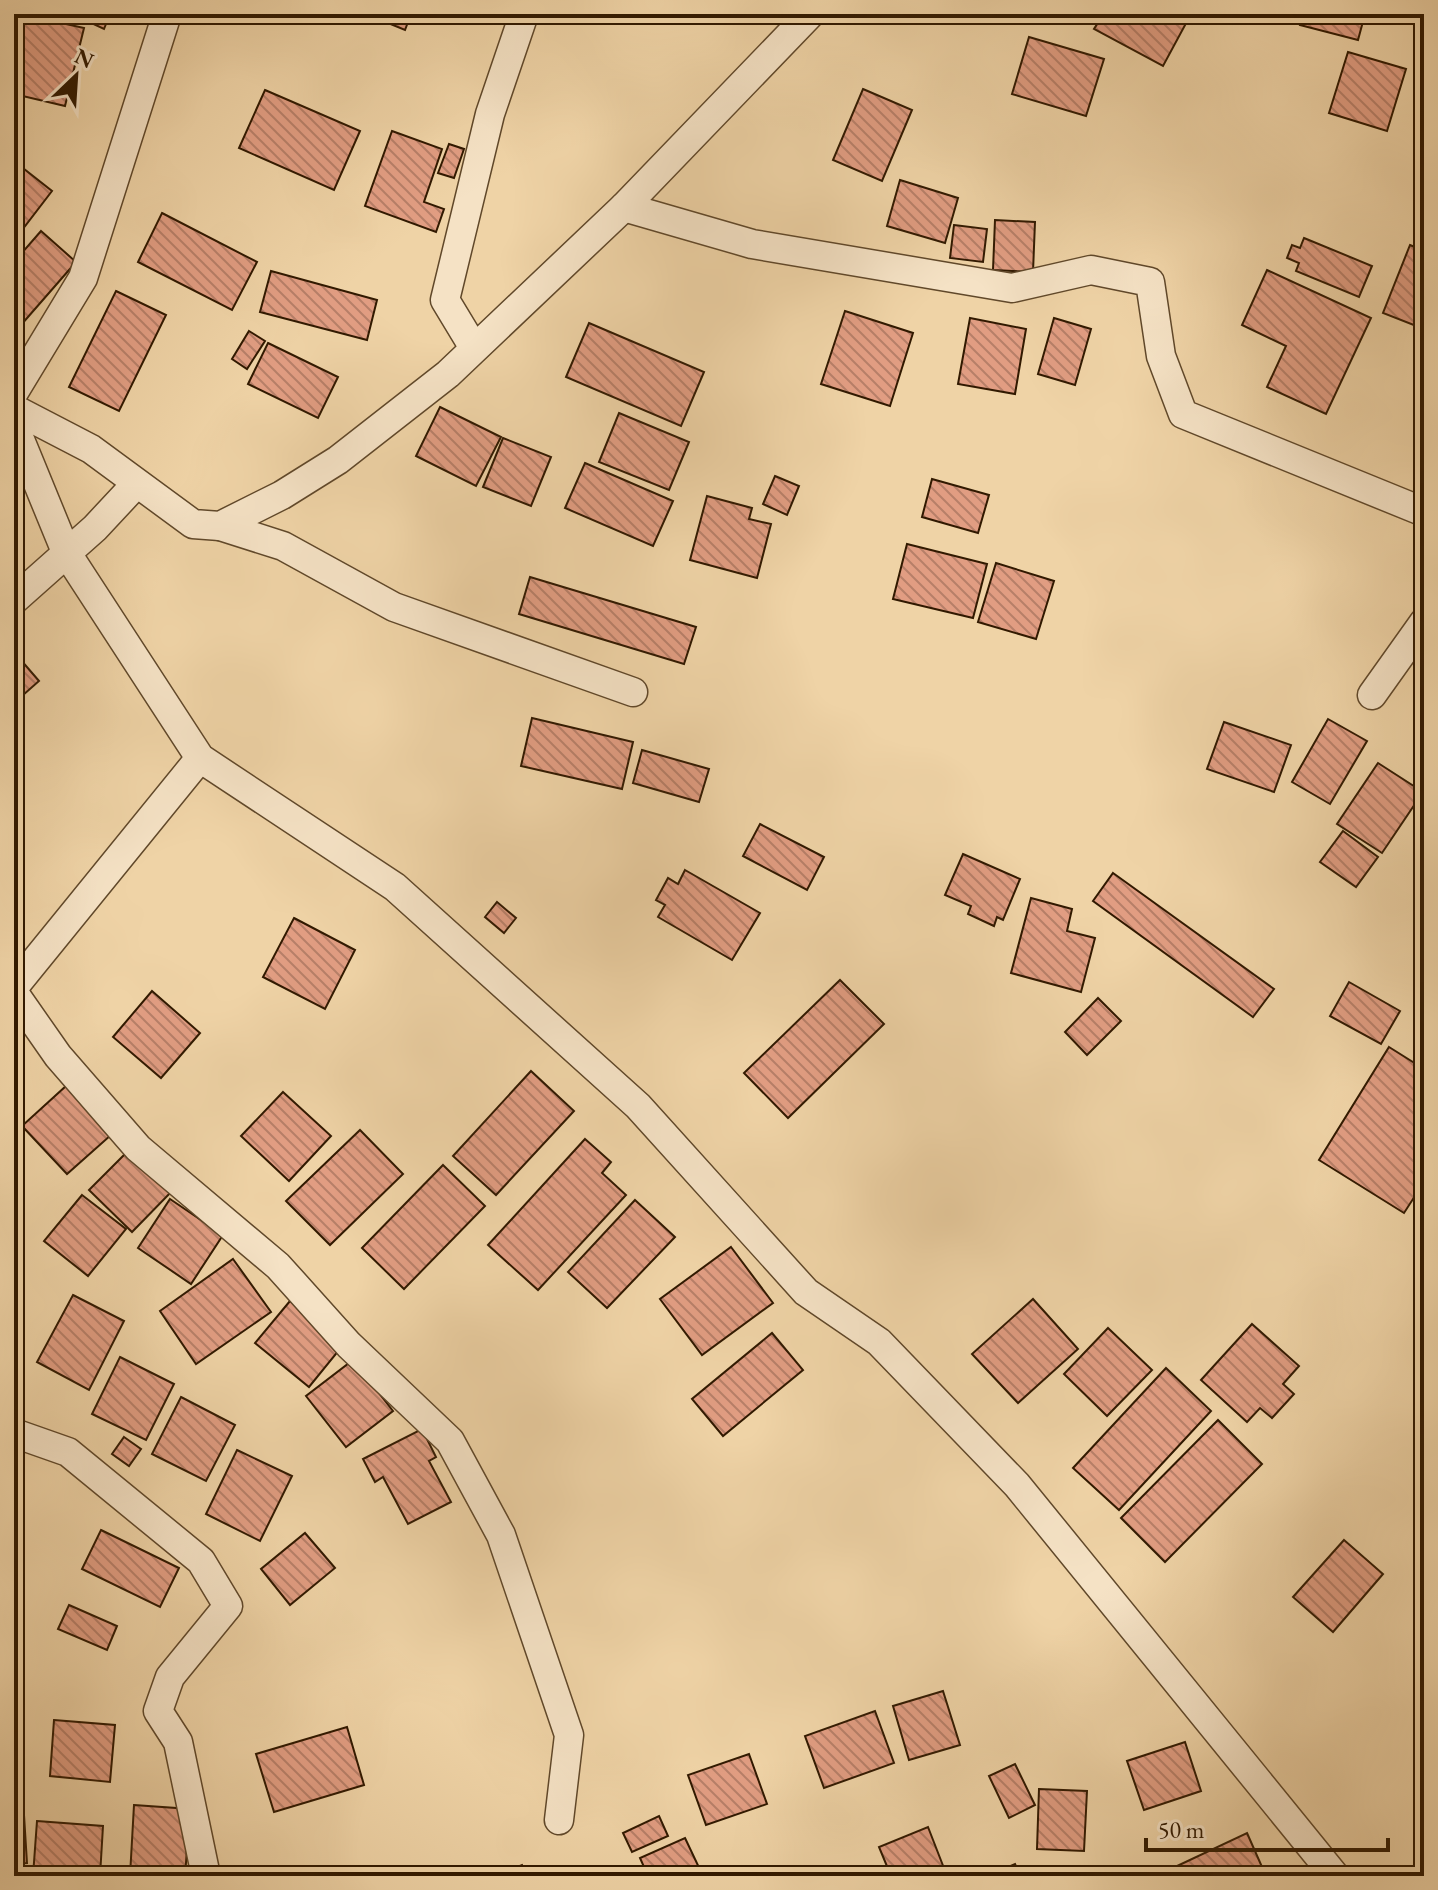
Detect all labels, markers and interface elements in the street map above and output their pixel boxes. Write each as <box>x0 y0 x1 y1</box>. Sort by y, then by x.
north arrow <box>36 36 116 116</box>
text: N <box>70 41 99 75</box>
scale bar <box>1146 1802 1388 1852</box>
text: 50 m <box>1158 1814 1205 1845</box>

